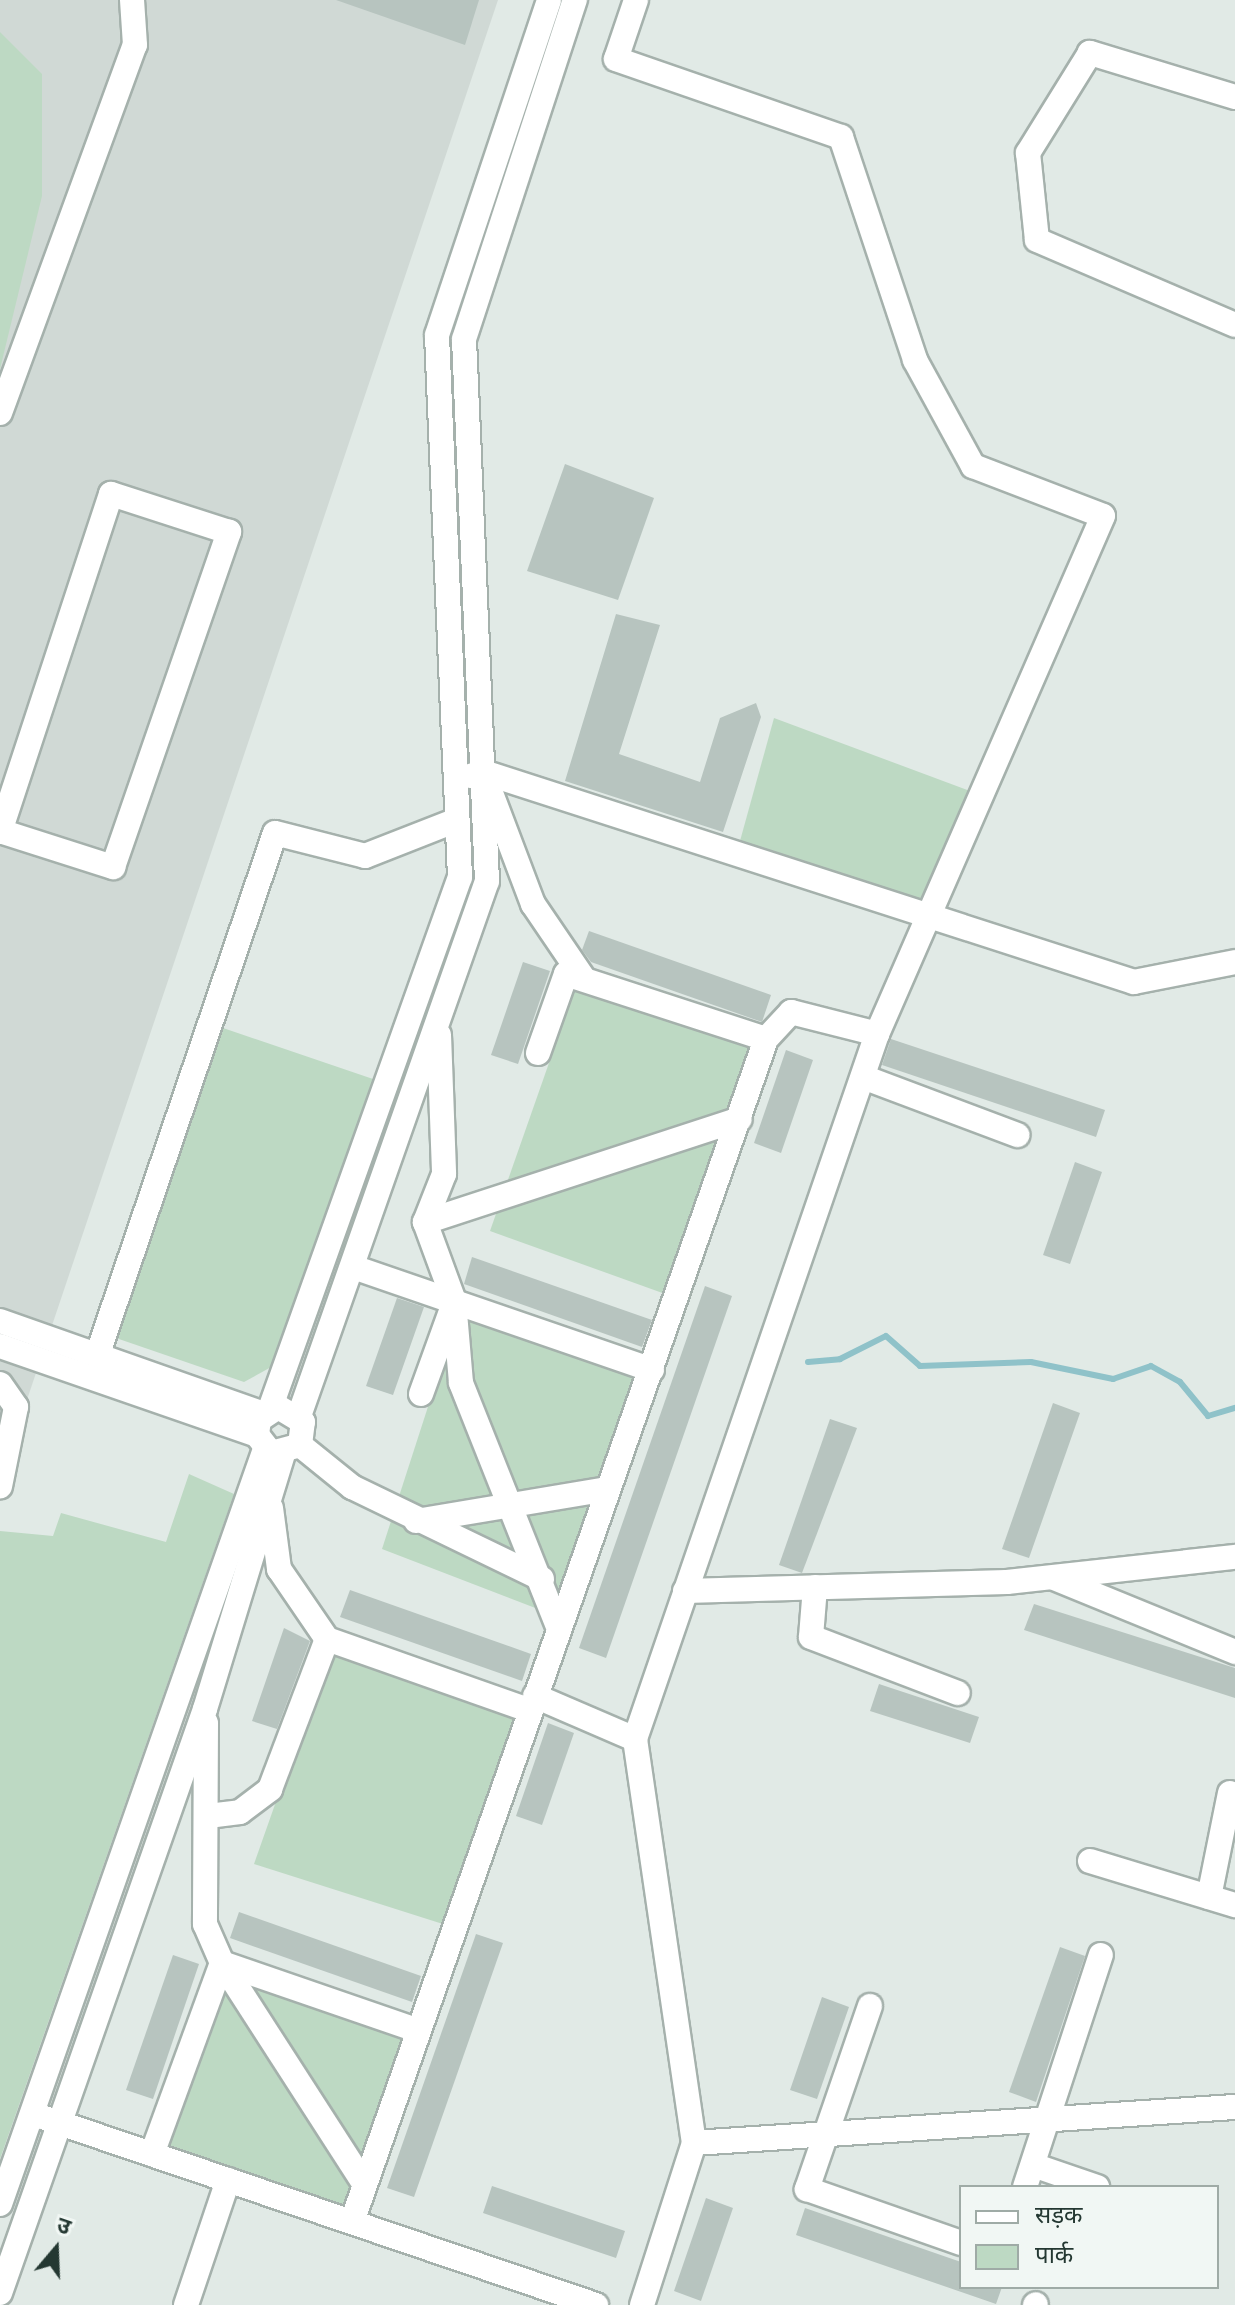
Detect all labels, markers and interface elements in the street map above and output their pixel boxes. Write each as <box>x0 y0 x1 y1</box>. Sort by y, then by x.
legend <box>959 2185 1219 2289</box>
text: सड़क <box>1035 2201 1083 2229</box>
north arrow <box>16 2209 96 2289</box>
text: उ <box>54 2212 74 2240</box>
text: पार्क <box>1035 2241 1073 2269</box>

